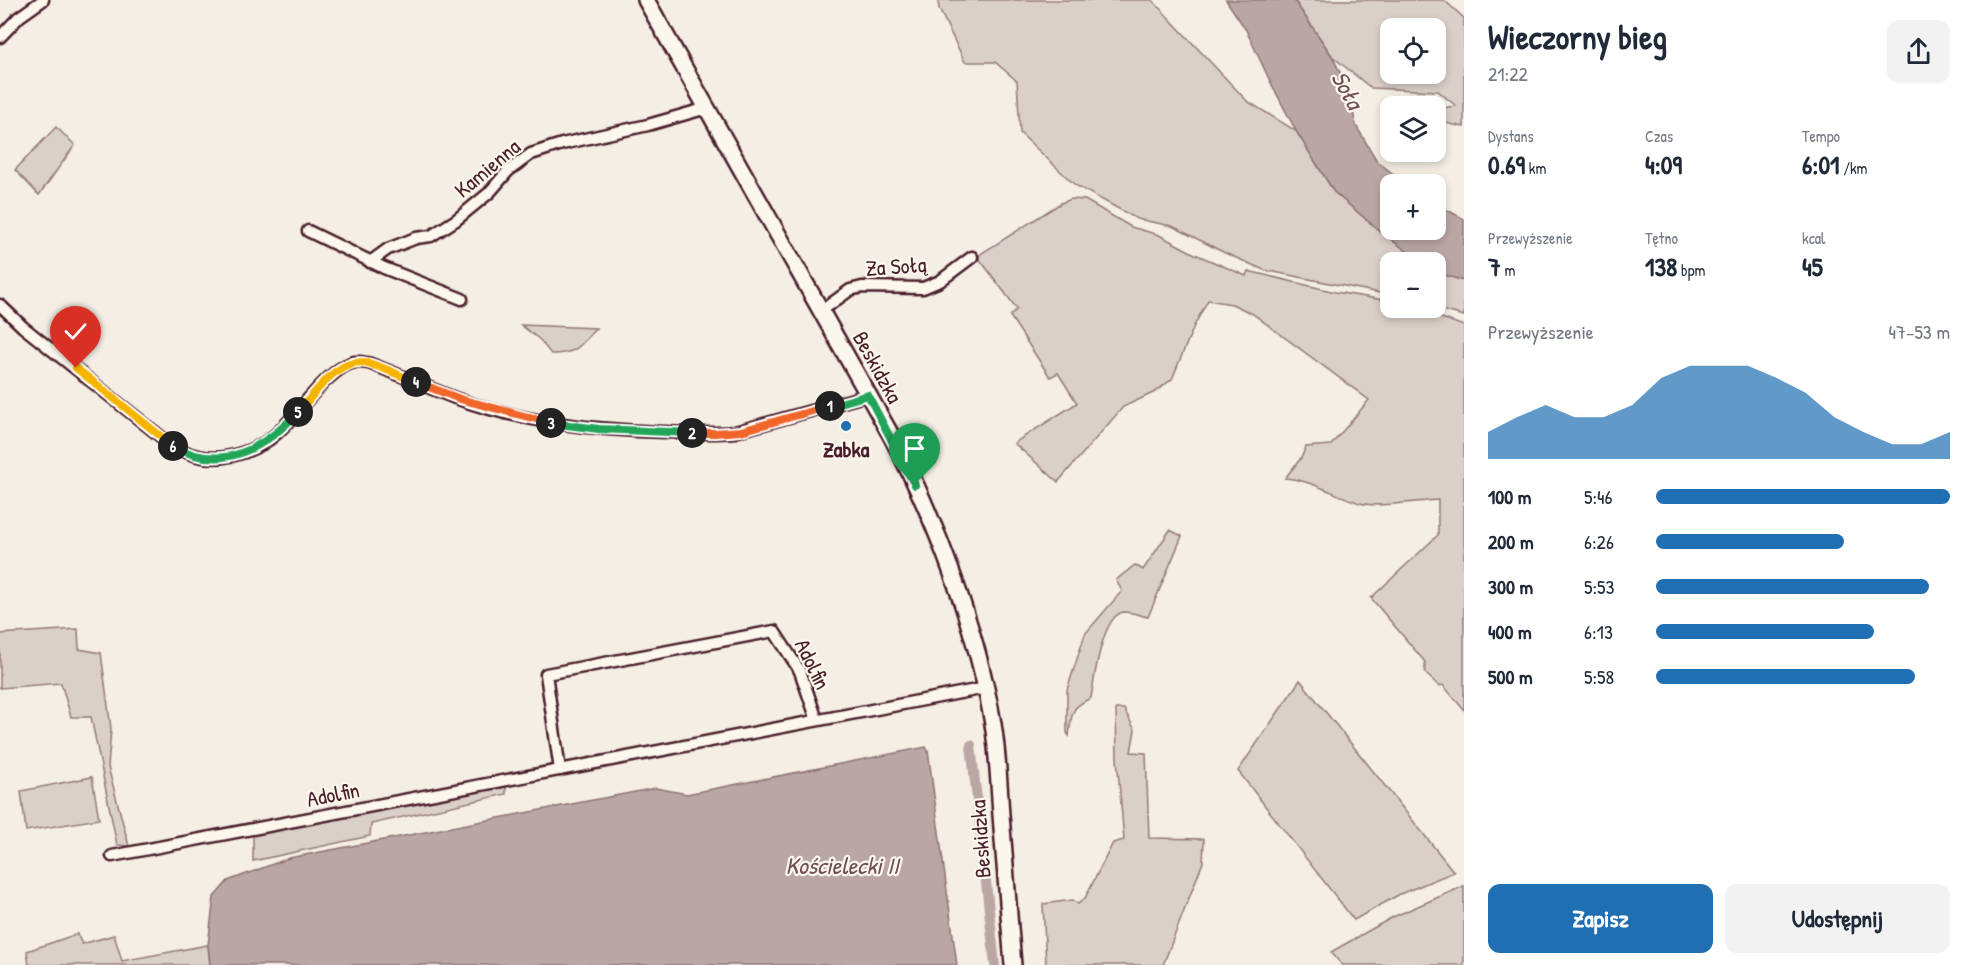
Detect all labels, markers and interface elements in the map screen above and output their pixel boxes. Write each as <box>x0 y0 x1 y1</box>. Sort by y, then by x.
text: Wieczorny bieg <box>1488 15 1667 59</box>
map controls <box>1380 18 1446 318</box>
button: locate <box>1380 18 1446 84</box>
button: share <box>1887 20 1950 83</box>
text: 21:22 <box>1488 60 1528 87</box>
water label: Soła <box>1324 65 1373 117</box>
button: layers <box>1380 96 1446 162</box>
text: Dystans <box>1488 125 1534 147</box>
text: Czas <box>1645 125 1673 147</box>
text: Tempo <box>1802 125 1840 147</box>
street label: Kamienna <box>448 131 527 204</box>
text: 0.69 <box>1488 147 1525 182</box>
text: 4:09 <box>1645 147 1682 182</box>
text: 6:01 <box>1802 147 1840 182</box>
text: km <box>1525 157 1546 179</box>
text: /km <box>1840 157 1867 179</box>
button: + <box>1380 174 1446 240</box>
text: Przewyższenie <box>1488 227 1573 249</box>
text: Tętno <box>1645 227 1678 249</box>
text: kcal <box>1802 227 1825 249</box>
street label: Za Sołą <box>865 249 929 283</box>
text: 7 <box>1488 249 1501 284</box>
text: 138 <box>1645 249 1677 284</box>
text: 45 <box>1802 249 1823 284</box>
button: − <box>1380 252 1446 318</box>
text: m <box>1501 259 1515 281</box>
text: bpm <box>1677 259 1705 281</box>
pin <box>50 306 101 368</box>
icon: check <box>59 315 92 348</box>
text: Przewyższenie <box>1488 318 1594 345</box>
text: 47–53 m <box>1889 318 1950 345</box>
street label: Beskidzka <box>846 326 910 409</box>
pin: 4 <box>401 367 431 397</box>
text: 4 <box>413 371 419 393</box>
pin: 1 <box>815 391 845 421</box>
text: 1 <box>827 395 833 417</box>
pin: 5 <box>283 397 313 427</box>
text: 5 <box>295 401 301 423</box>
pin: 3 <box>536 408 566 438</box>
text: 3 <box>547 412 555 434</box>
pin: 2 <box>677 418 707 448</box>
marker: Zabka <box>839 419 853 433</box>
text: 2 <box>688 422 696 444</box>
pin <box>889 423 940 485</box>
pin: 6 <box>158 431 188 461</box>
icon: arrive <box>898 432 931 465</box>
place label: Zabka <box>823 434 870 464</box>
text: 6 <box>170 435 176 457</box>
text: 100 m <box>1488 483 1531 510</box>
text: 5:46 <box>1584 483 1613 510</box>
text: 200 m <box>1488 528 1533 555</box>
text: 6:26 <box>1584 528 1614 555</box>
text: 300 m <box>1488 573 1533 600</box>
text: 5:53 <box>1584 573 1615 600</box>
text: 400 m <box>1488 618 1532 645</box>
text: 6:13 <box>1584 618 1613 645</box>
street label: Adolfin <box>788 634 838 694</box>
text: 500 m <box>1488 663 1533 690</box>
text: 5:58 <box>1584 663 1614 690</box>
street label: Adolfin <box>304 774 362 814</box>
street label: Beskidzka <box>962 799 998 879</box>
water label: Kościelecki II <box>785 849 901 881</box>
button: Zapisz <box>1488 884 1713 953</box>
button: Udostępnij <box>1725 884 1950 953</box>

